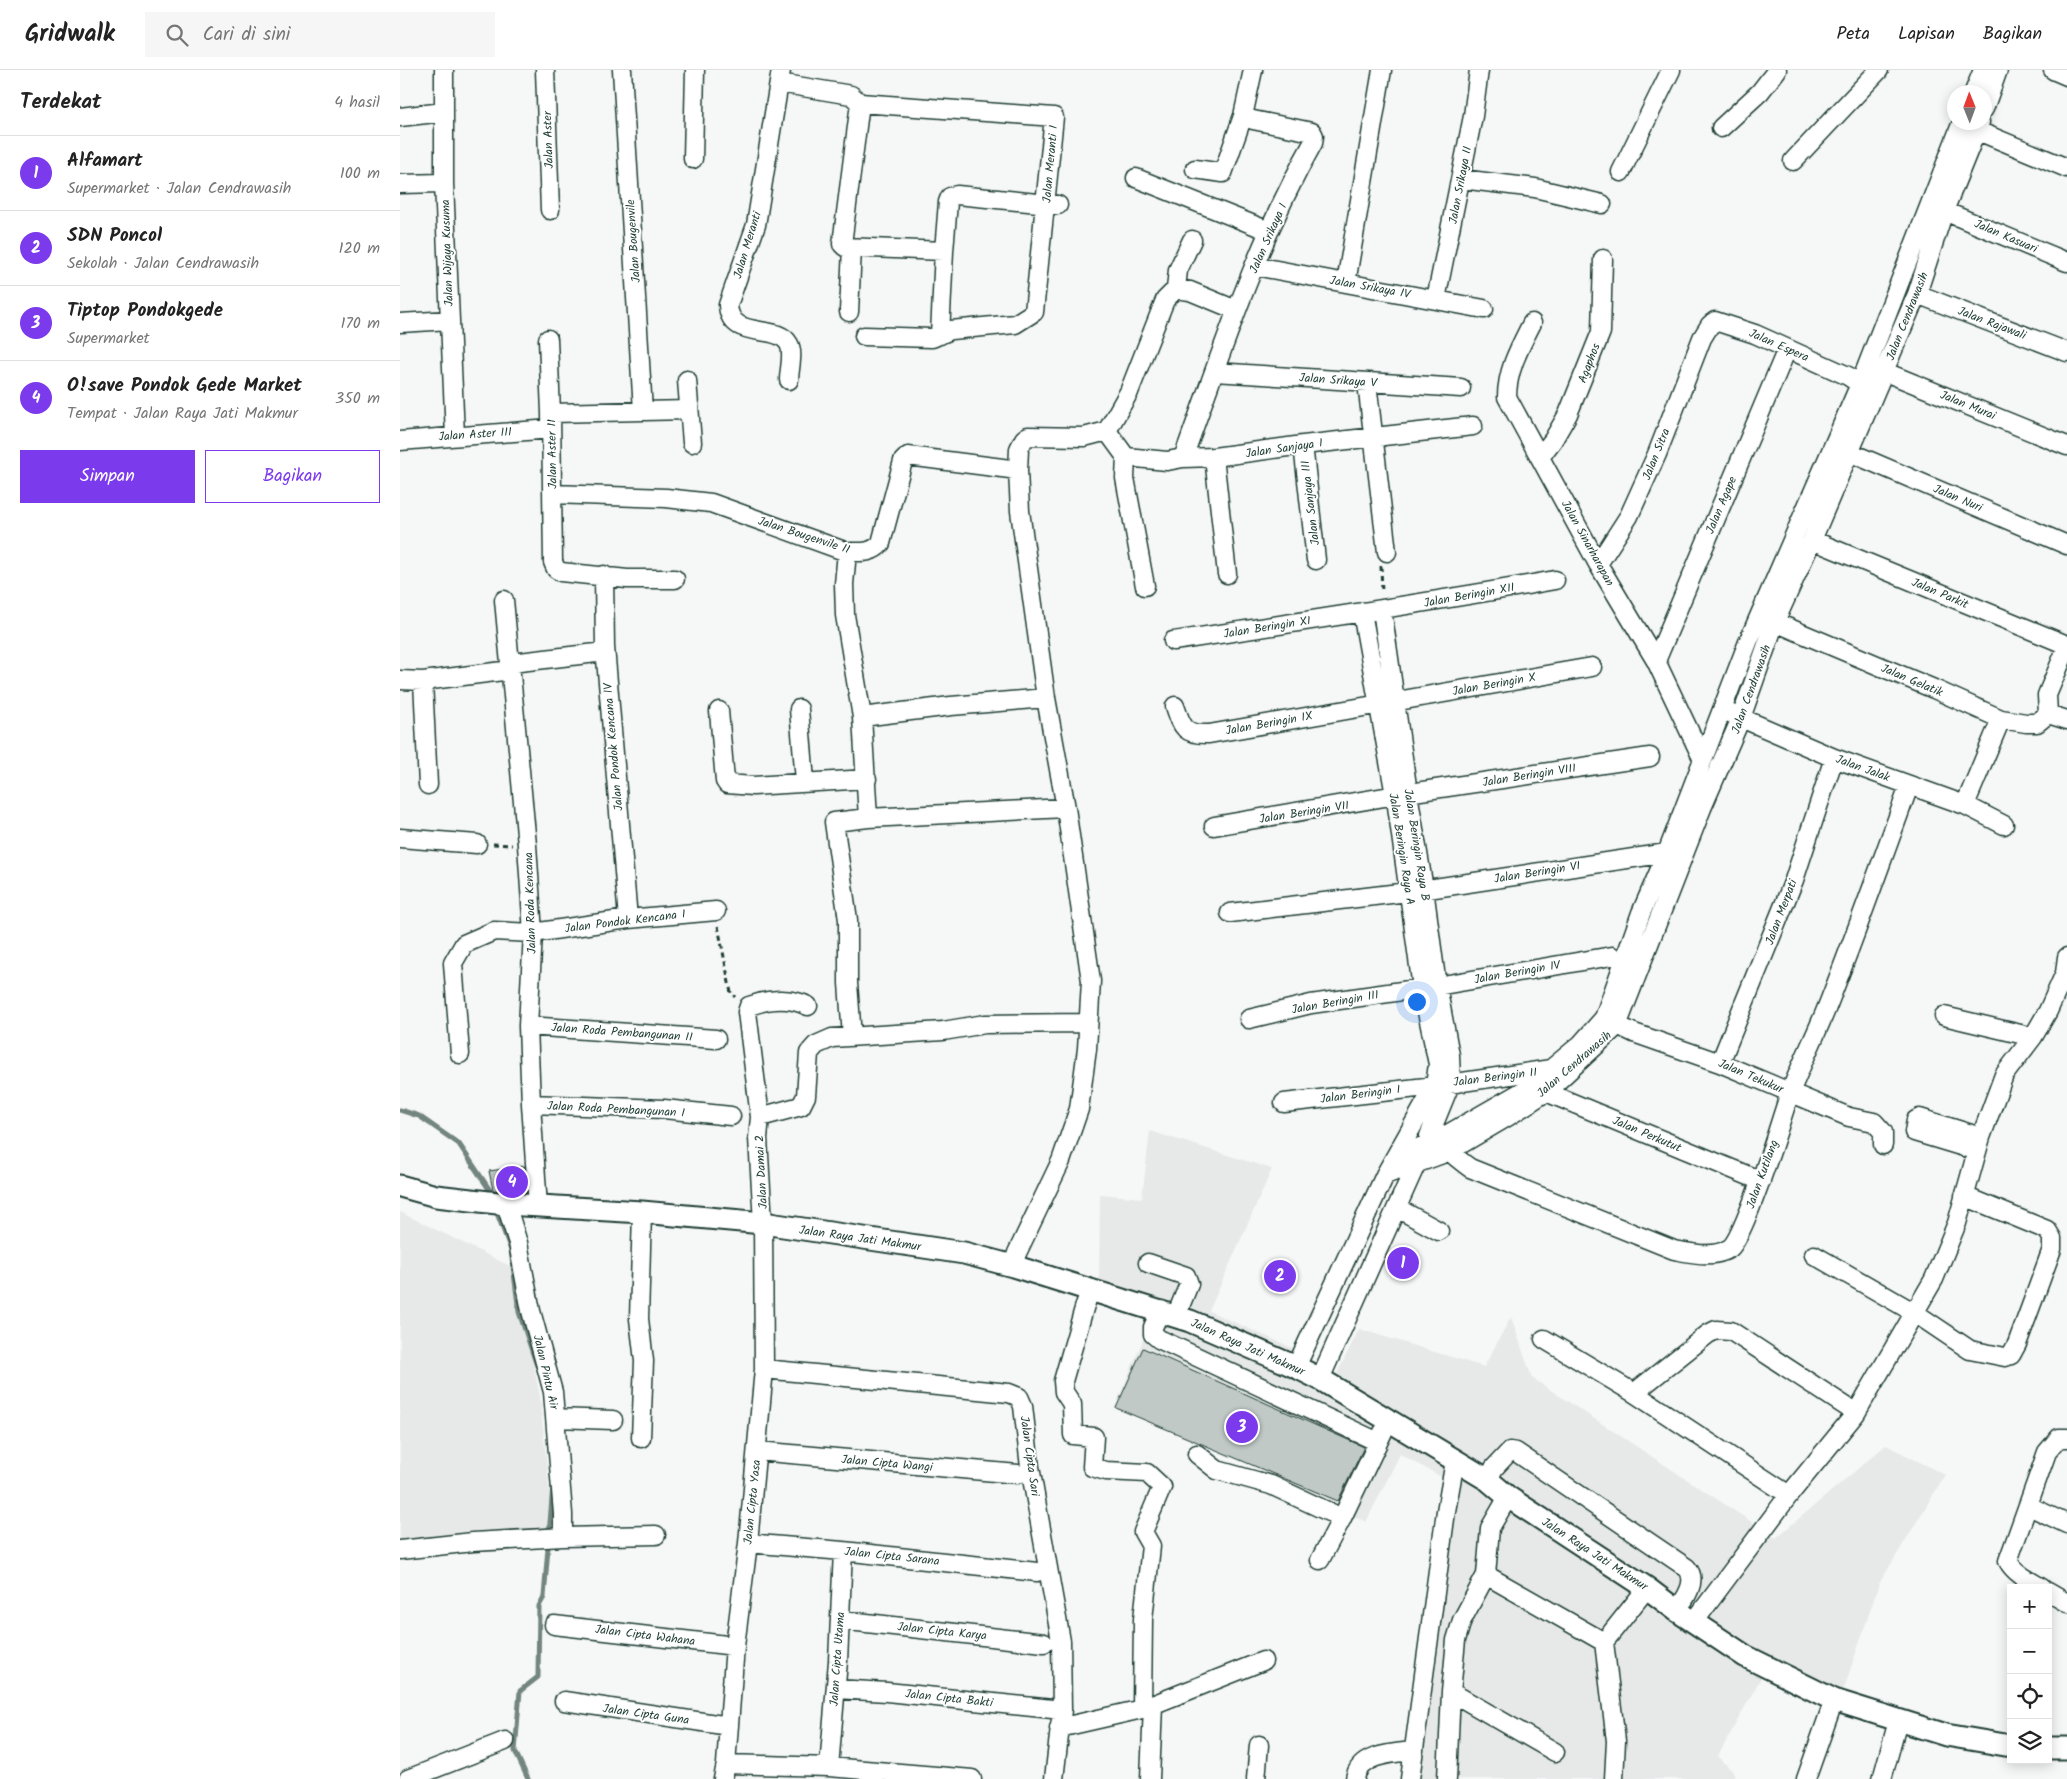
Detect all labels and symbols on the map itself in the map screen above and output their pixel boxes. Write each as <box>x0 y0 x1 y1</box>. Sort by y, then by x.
north arrow <box>1947 85 1992 130</box>
street label: Jalan Aster <box>538 110 559 169</box>
street label: Jalan Meranti I <box>1038 124 1063 204</box>
street label: Jalan Srikaya II <box>1444 144 1477 226</box>
street label: Jalan Bougenvile <box>621 198 646 283</box>
street label: Jalan Wijaya Kusuma <box>436 199 459 307</box>
street label: Jalan Srikaya I <box>1244 200 1293 276</box>
street label: Jalan Meranti <box>728 208 767 281</box>
street label: Jalan Kasuari <box>1971 215 2041 259</box>
street label: Jalan Cendrawasih <box>1881 269 1934 363</box>
street label: Jalan Srikaya IV <box>1328 271 1413 304</box>
street label: Jalan Rajawali <box>1955 302 2030 346</box>
street label: Jalan Espera <box>1746 324 1812 367</box>
street label: Agaphos <box>1573 340 1606 386</box>
street label: Jalan Srikaya V <box>1298 368 1379 393</box>
street label: Jalan Murai <box>1937 386 2000 426</box>
street label: Jalan Aster II <box>542 419 563 489</box>
street label: Jalan Aster III <box>438 422 513 447</box>
street label: Jalan Sitra <box>1637 425 1676 483</box>
street label: Jalan Sanjaya I <box>1244 434 1324 463</box>
street label: Jalan Sanjaya III <box>1296 459 1325 546</box>
street label: Jalan Agape <box>1701 473 1742 537</box>
street label: Jalan Nuri <box>1930 480 1986 518</box>
street label: Jalan Sinarharapan <box>1556 497 1619 590</box>
street label: Jalan Bougenvile II <box>755 512 853 559</box>
street label: Jalan Parkit <box>1908 573 1972 614</box>
street label: Jalan Beringin XII <box>1422 578 1516 613</box>
street label: Jalan Beringin XI <box>1222 611 1312 644</box>
street label: Jalan Cendrawasih <box>1727 642 1776 736</box>
street label: Jalan Gelatik <box>1878 659 1946 702</box>
street label: Jalan Beringin X <box>1451 668 1538 701</box>
street label: Jalan Pondok Kencana IV <box>598 681 629 812</box>
street label: Jalan Beringin IX <box>1224 706 1315 741</box>
street label: Jalan Jalak <box>1833 750 1893 787</box>
street label: Jalan Beringin VIII <box>1481 759 1578 792</box>
street label: Jalan Beringin Raya B <box>1398 788 1435 903</box>
street label: Jalan Beringin Raya A <box>1383 792 1420 906</box>
street label: Jalan Beringin VII <box>1258 796 1351 829</box>
street label: Jalan Roda Kencana <box>519 851 542 954</box>
street label: Jalan Beringin VI <box>1493 856 1582 889</box>
street label: Jalan Merpati <box>1760 876 1803 948</box>
street label: Jalan Pondok Kencana I <box>564 905 687 938</box>
street label: Jalan Beringin IV <box>1473 955 1563 989</box>
street label: Jalan Beringin III <box>1290 985 1380 1020</box>
your location <box>1404 989 1430 1015</box>
street label: Jalan Roda Pembangunan II <box>551 1018 694 1047</box>
street label: Jalan Cendrawasih <box>1533 1026 1616 1102</box>
street label: Jalan Tekukur <box>1715 1054 1787 1099</box>
street label: Jalan Beringin II <box>1452 1063 1538 1092</box>
street label: Jalan Beringin I <box>1319 1080 1402 1109</box>
street label: Jalan Roda Pembangunan I <box>547 1096 686 1123</box>
street label: Jalan Perkutut <box>1609 1111 1685 1158</box>
street label: Jalan Damai 2 <box>750 1134 773 1210</box>
street label: Jalan Kutilang <box>1741 1137 1784 1211</box>
pin: 4 <box>496 1163 528 1201</box>
street label: Jalan Raya Jati Makmur <box>798 1221 923 1257</box>
pin: 1 <box>1387 1244 1419 1282</box>
pin: 2 <box>1264 1257 1296 1295</box>
street label: Jalan Raya Jati Makmur <box>1188 1314 1309 1382</box>
street label: Jalan Pintu Air <box>528 1333 564 1412</box>
pin: 3 <box>1226 1408 1258 1446</box>
street label: Jalan Cipta Sari <box>1014 1415 1045 1498</box>
street label: Jalan Cipta Wangi <box>840 1450 935 1477</box>
street label: Jalan Cipta Yasa <box>739 1458 766 1545</box>
street label: Jalan Raya Jati Makmur <box>1538 1513 1652 1597</box>
street label: Jalan Cipta Sarana <box>843 1542 941 1571</box>
street label: Jalan Cipta Utama <box>825 1611 850 1707</box>
street label: Jalan Cipta Karya <box>896 1617 988 1646</box>
street label: Jalan Cipta Wahana <box>594 1620 697 1651</box>
street label: Jalan Cipta Bakti <box>904 1684 995 1713</box>
street label: Jalan Cipta Guna <box>602 1699 691 1730</box>

